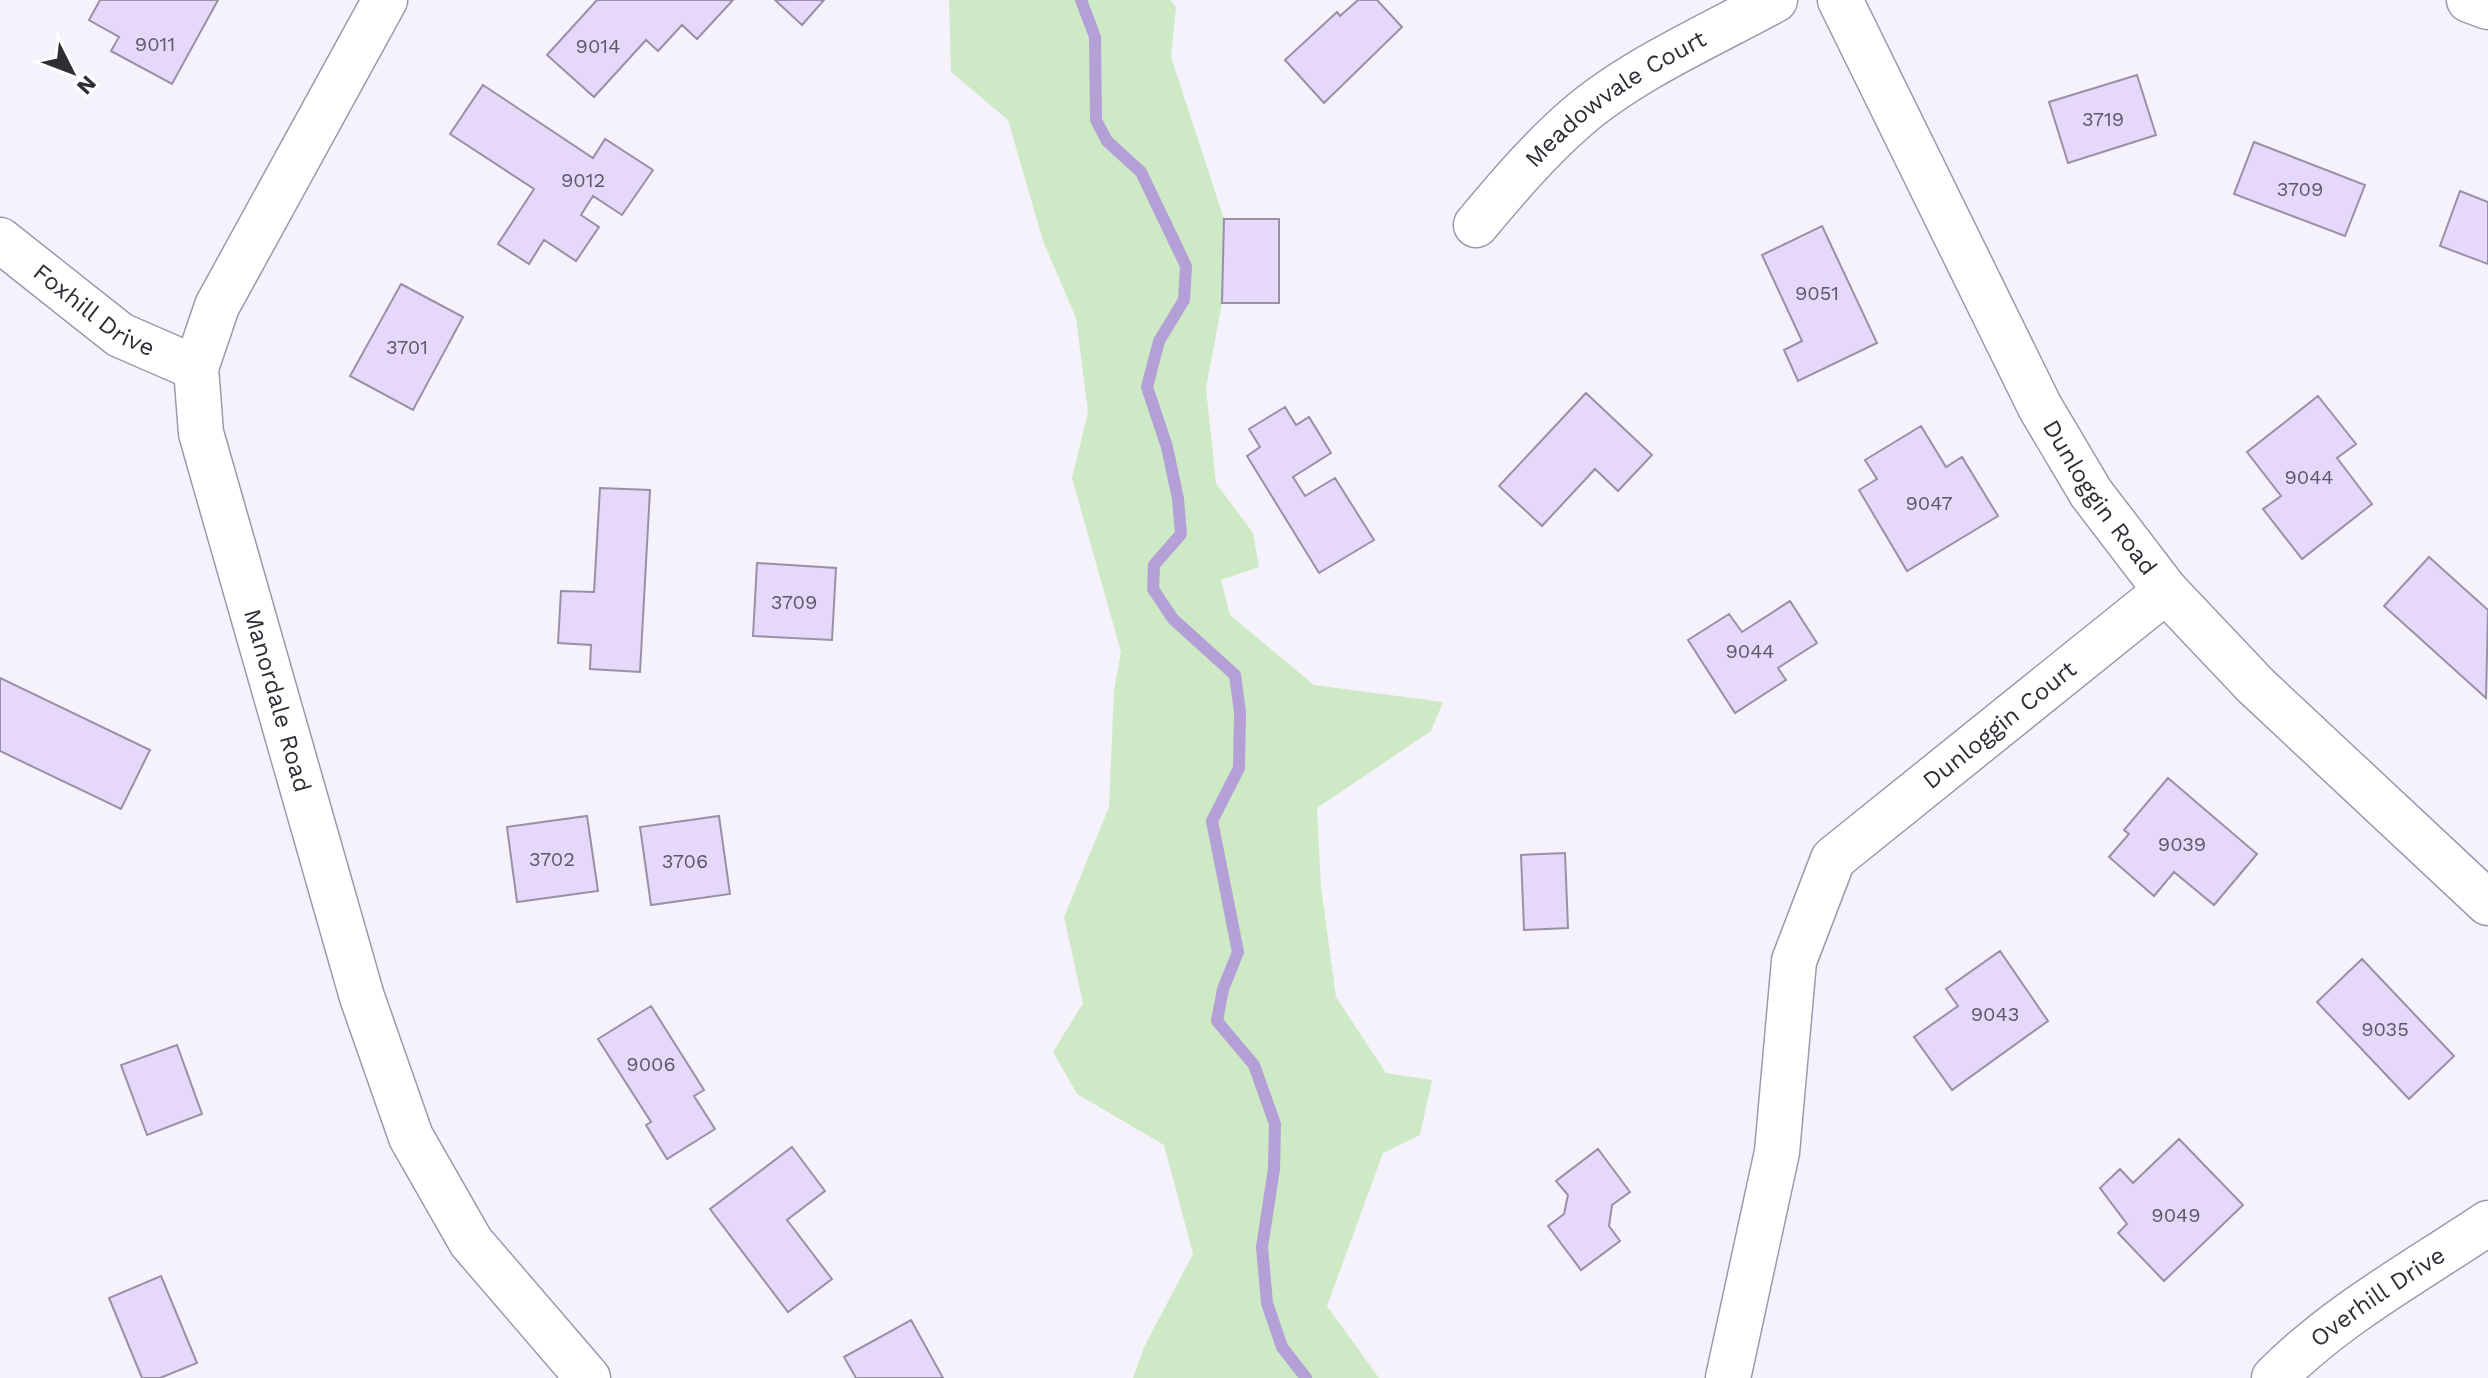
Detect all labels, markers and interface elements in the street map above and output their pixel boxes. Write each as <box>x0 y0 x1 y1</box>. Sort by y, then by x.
street label: Meadowvale Court <box>1519 25 1711 173</box>
north arrow <box>32 32 112 112</box>
house number: 9011 <box>135 32 175 56</box>
house number: 9014 <box>576 34 620 58</box>
text: N <box>72 71 101 99</box>
house number: 3719 <box>2082 107 2124 131</box>
house number: 9012 <box>561 168 605 192</box>
house number: 3709 <box>2277 177 2323 201</box>
street label: Foxhill Drive <box>28 258 159 362</box>
house number: 9051 <box>1795 281 1839 305</box>
house number: 3701 <box>386 335 428 359</box>
street label: Dunloggin Road <box>2037 415 2163 581</box>
house number: 9044 <box>2284 465 2334 489</box>
house number: 9047 <box>1905 491 1953 515</box>
house number: 3709 <box>771 590 817 614</box>
street label: Manordale Road <box>238 606 317 795</box>
house number: 9044 <box>1725 639 1775 663</box>
street label: Dunloggin Court <box>1917 655 2082 795</box>
house number: 9039 <box>2158 832 2206 856</box>
house number: 3702 <box>529 847 575 871</box>
house number: 3706 <box>662 849 708 873</box>
house number: 9043 <box>1971 1002 2019 1026</box>
house number: 9035 <box>2361 1017 2409 1041</box>
house number: 9006 <box>626 1052 676 1076</box>
house number: 9049 <box>2151 1203 2201 1227</box>
street label: Overhill Drive <box>2305 1241 2450 1353</box>

